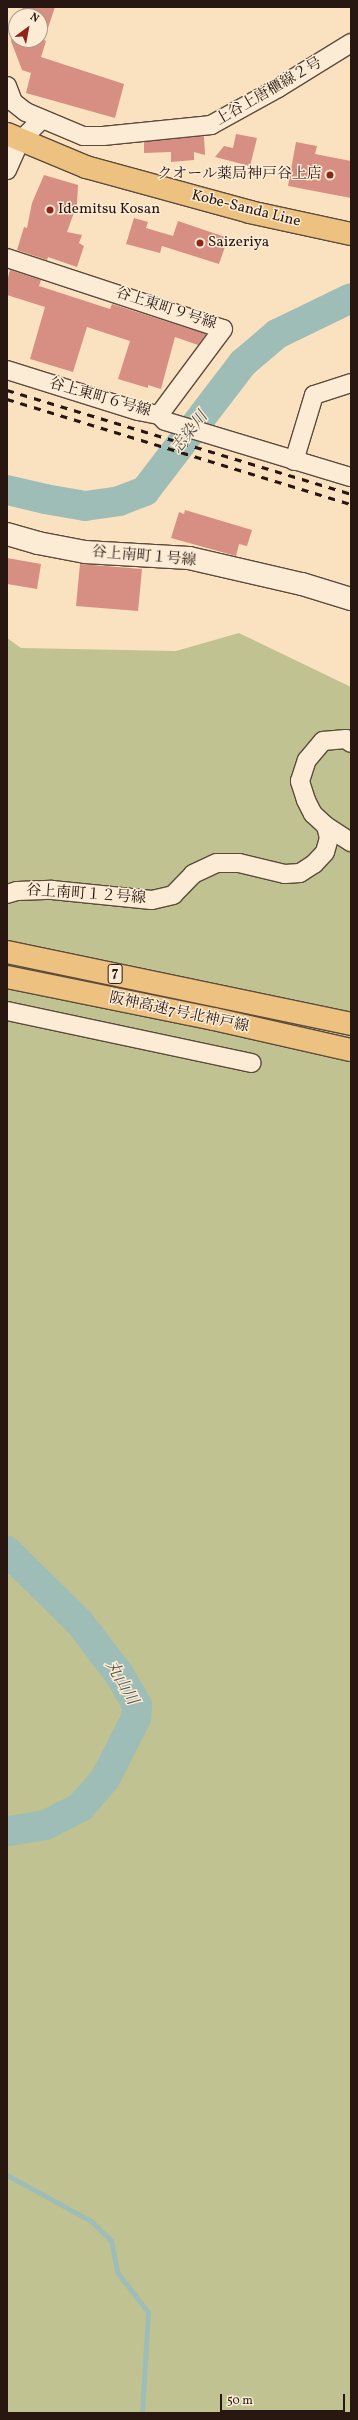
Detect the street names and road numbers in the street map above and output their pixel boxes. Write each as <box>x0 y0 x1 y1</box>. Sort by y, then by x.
street label: 上谷上唐櫃線２号 <box>213 54 325 130</box>
street label: Kobe-Sanda Line <box>190 187 302 231</box>
street label: 谷上東町９号線 <box>113 284 219 334</box>
street label: 谷上東町６号線 <box>47 375 153 421</box>
street label: 谷上南町１号線 <box>91 543 197 571</box>
street label: 谷上南町１２号線 <box>26 882 146 908</box>
road number: 7 <box>107 962 123 986</box>
street label: 阪神高速7号北神戸線 <box>108 989 250 1037</box>

